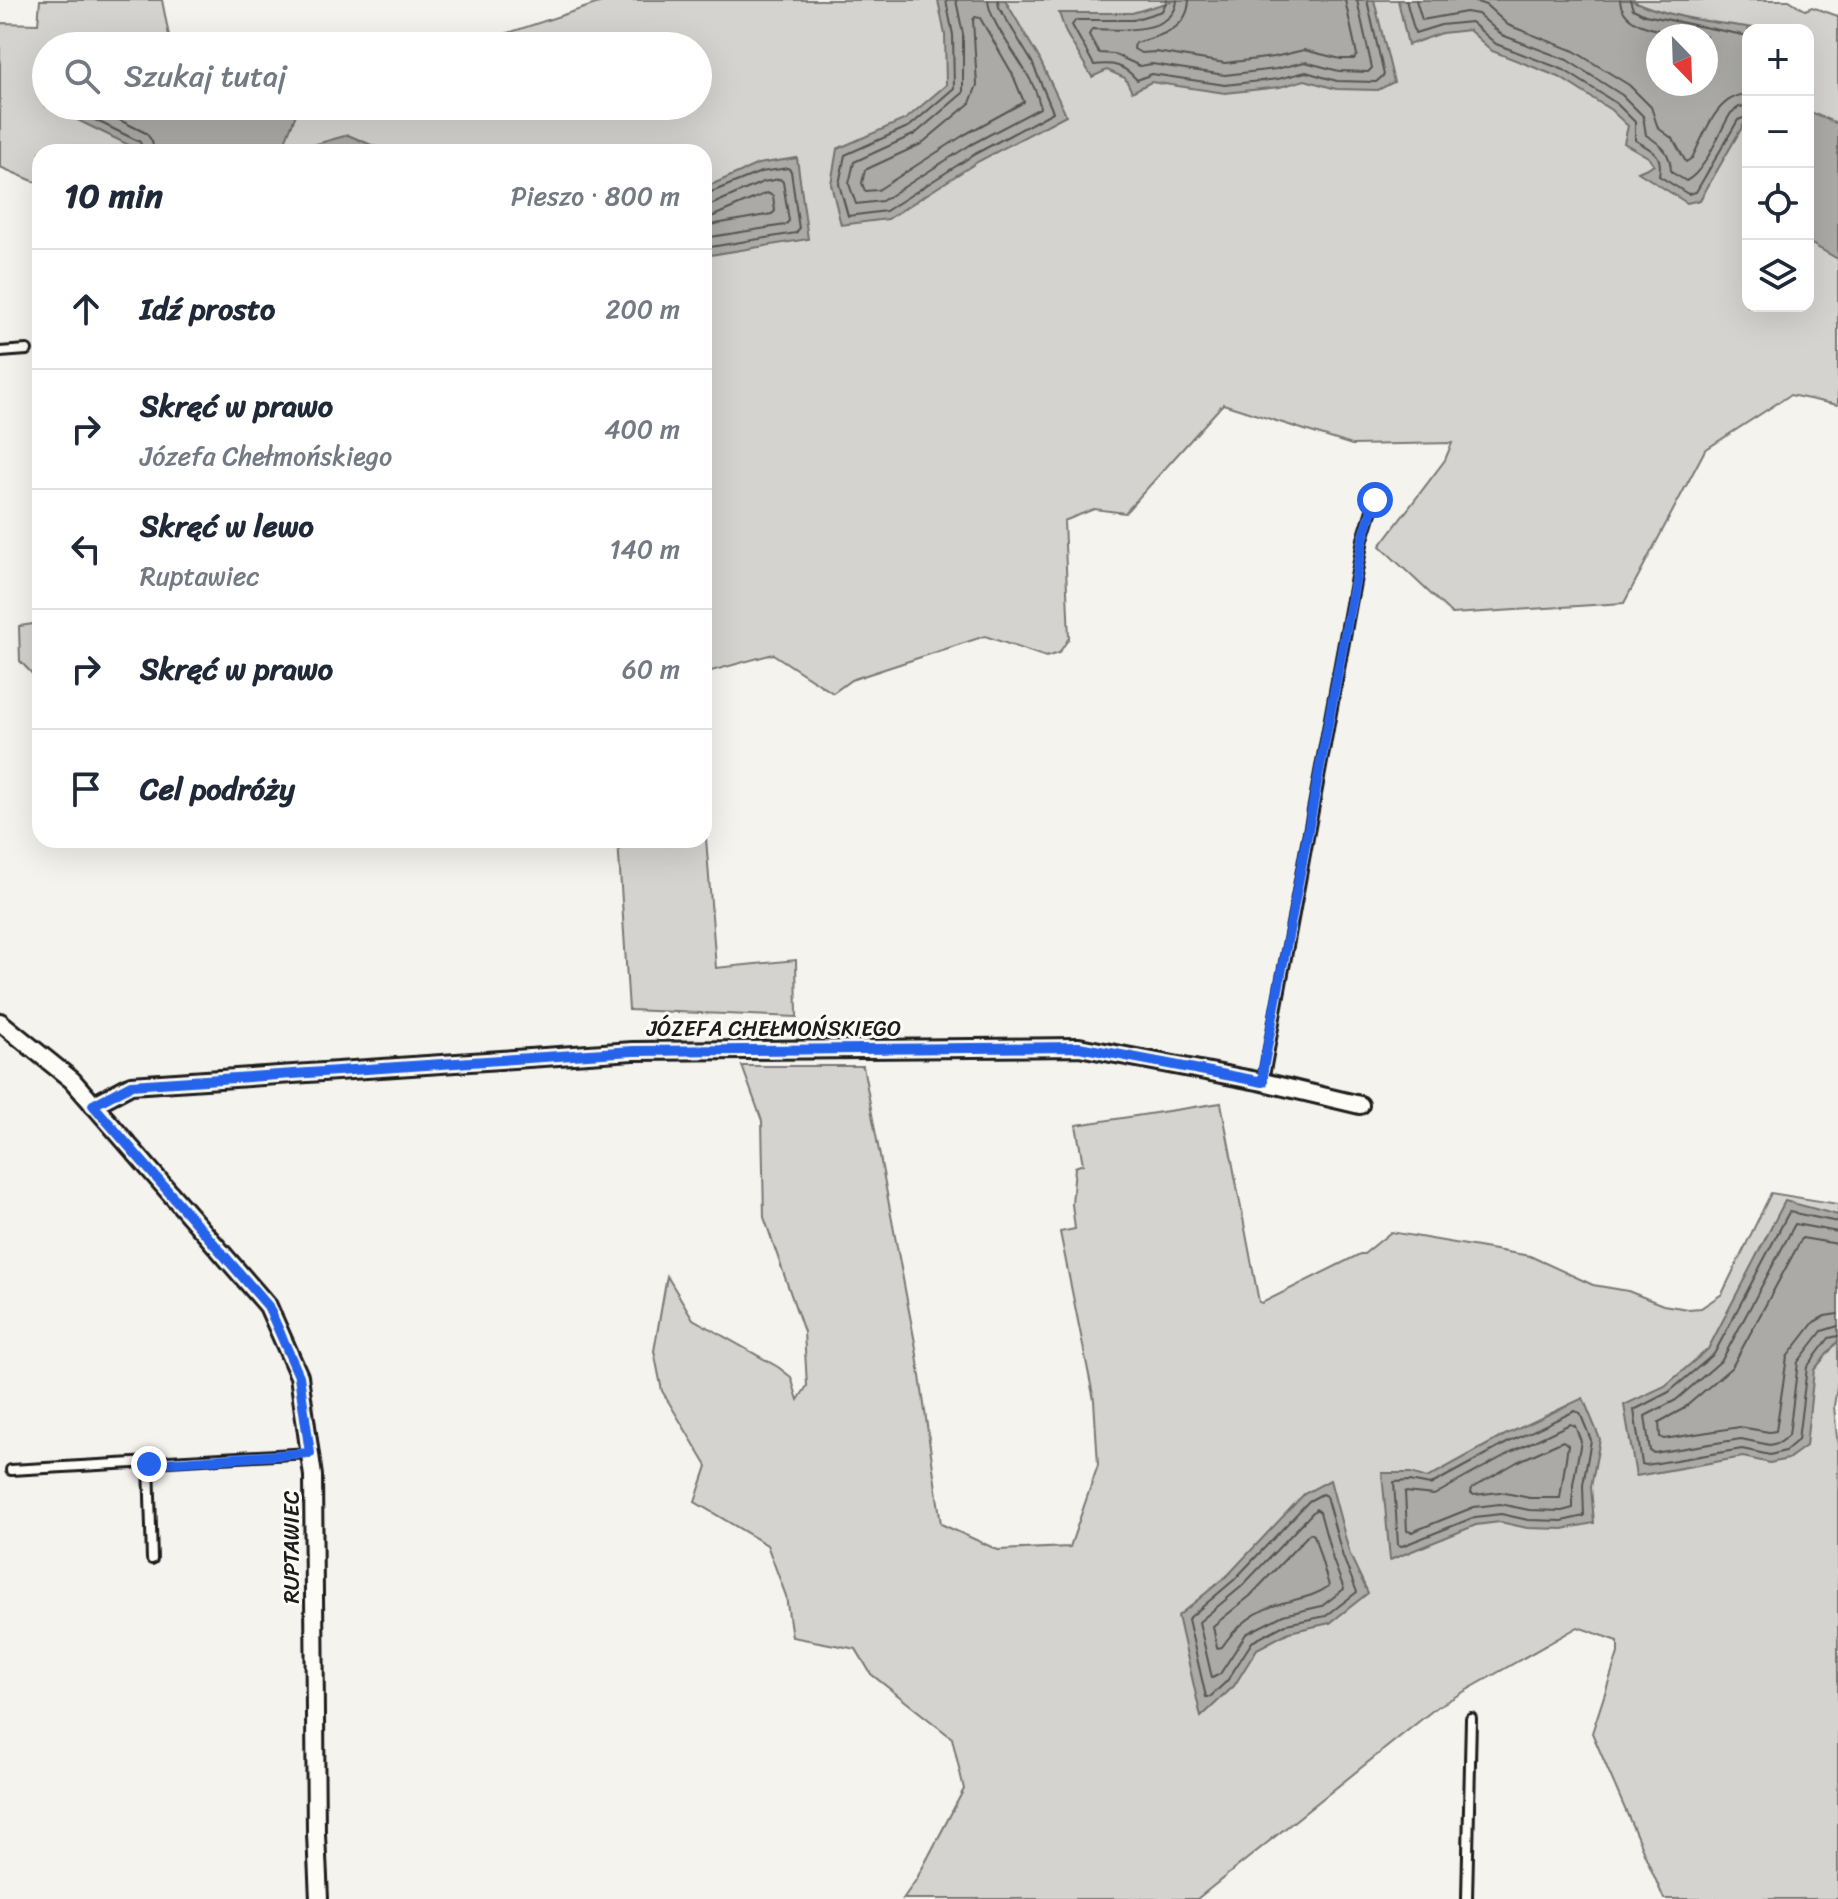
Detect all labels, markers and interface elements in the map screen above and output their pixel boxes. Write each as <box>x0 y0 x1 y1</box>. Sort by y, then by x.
north arrow <box>1646 24 1718 96</box>
map controls <box>1742 24 1814 312</box>
button: + <box>1742 24 1814 96</box>
search box <box>32 32 712 120</box>
text: Szukaj tutaj <box>124 49 287 103</box>
icon: search <box>60 54 104 98</box>
button: − <box>1742 96 1814 168</box>
text: 10 min <box>64 166 163 226</box>
button: locate <box>1742 168 1814 240</box>
text: Pieszo · 800 m <box>511 173 680 219</box>
button: layers <box>1742 240 1814 312</box>
text: Idź prosto <box>140 282 275 336</box>
text: 200 m <box>605 286 680 332</box>
icon: ahead <box>64 287 108 331</box>
text: Skręć w prawo <box>140 379 333 433</box>
text: 400 m <box>604 406 680 452</box>
icon: right <box>64 407 108 451</box>
text: Józefa Chełmońskiego <box>140 433 392 479</box>
route start <box>1357 482 1393 518</box>
text: Skręć w lewo <box>140 499 314 553</box>
text: 140 m <box>609 526 680 572</box>
icon: left <box>64 527 108 571</box>
text: Ruptawiec <box>140 553 259 599</box>
text: Skręć w prawo <box>140 642 333 696</box>
text: 60 m <box>622 646 680 692</box>
icon: right <box>64 647 108 691</box>
text: Cel podróży <box>140 762 295 816</box>
icon: arrive <box>64 767 108 811</box>
street label: JÓZEFA CHEŁMOŃSKIEGO <box>646 1009 901 1048</box>
route end <box>131 1446 167 1482</box>
street label: RUPTAWIEC <box>272 1490 311 1604</box>

